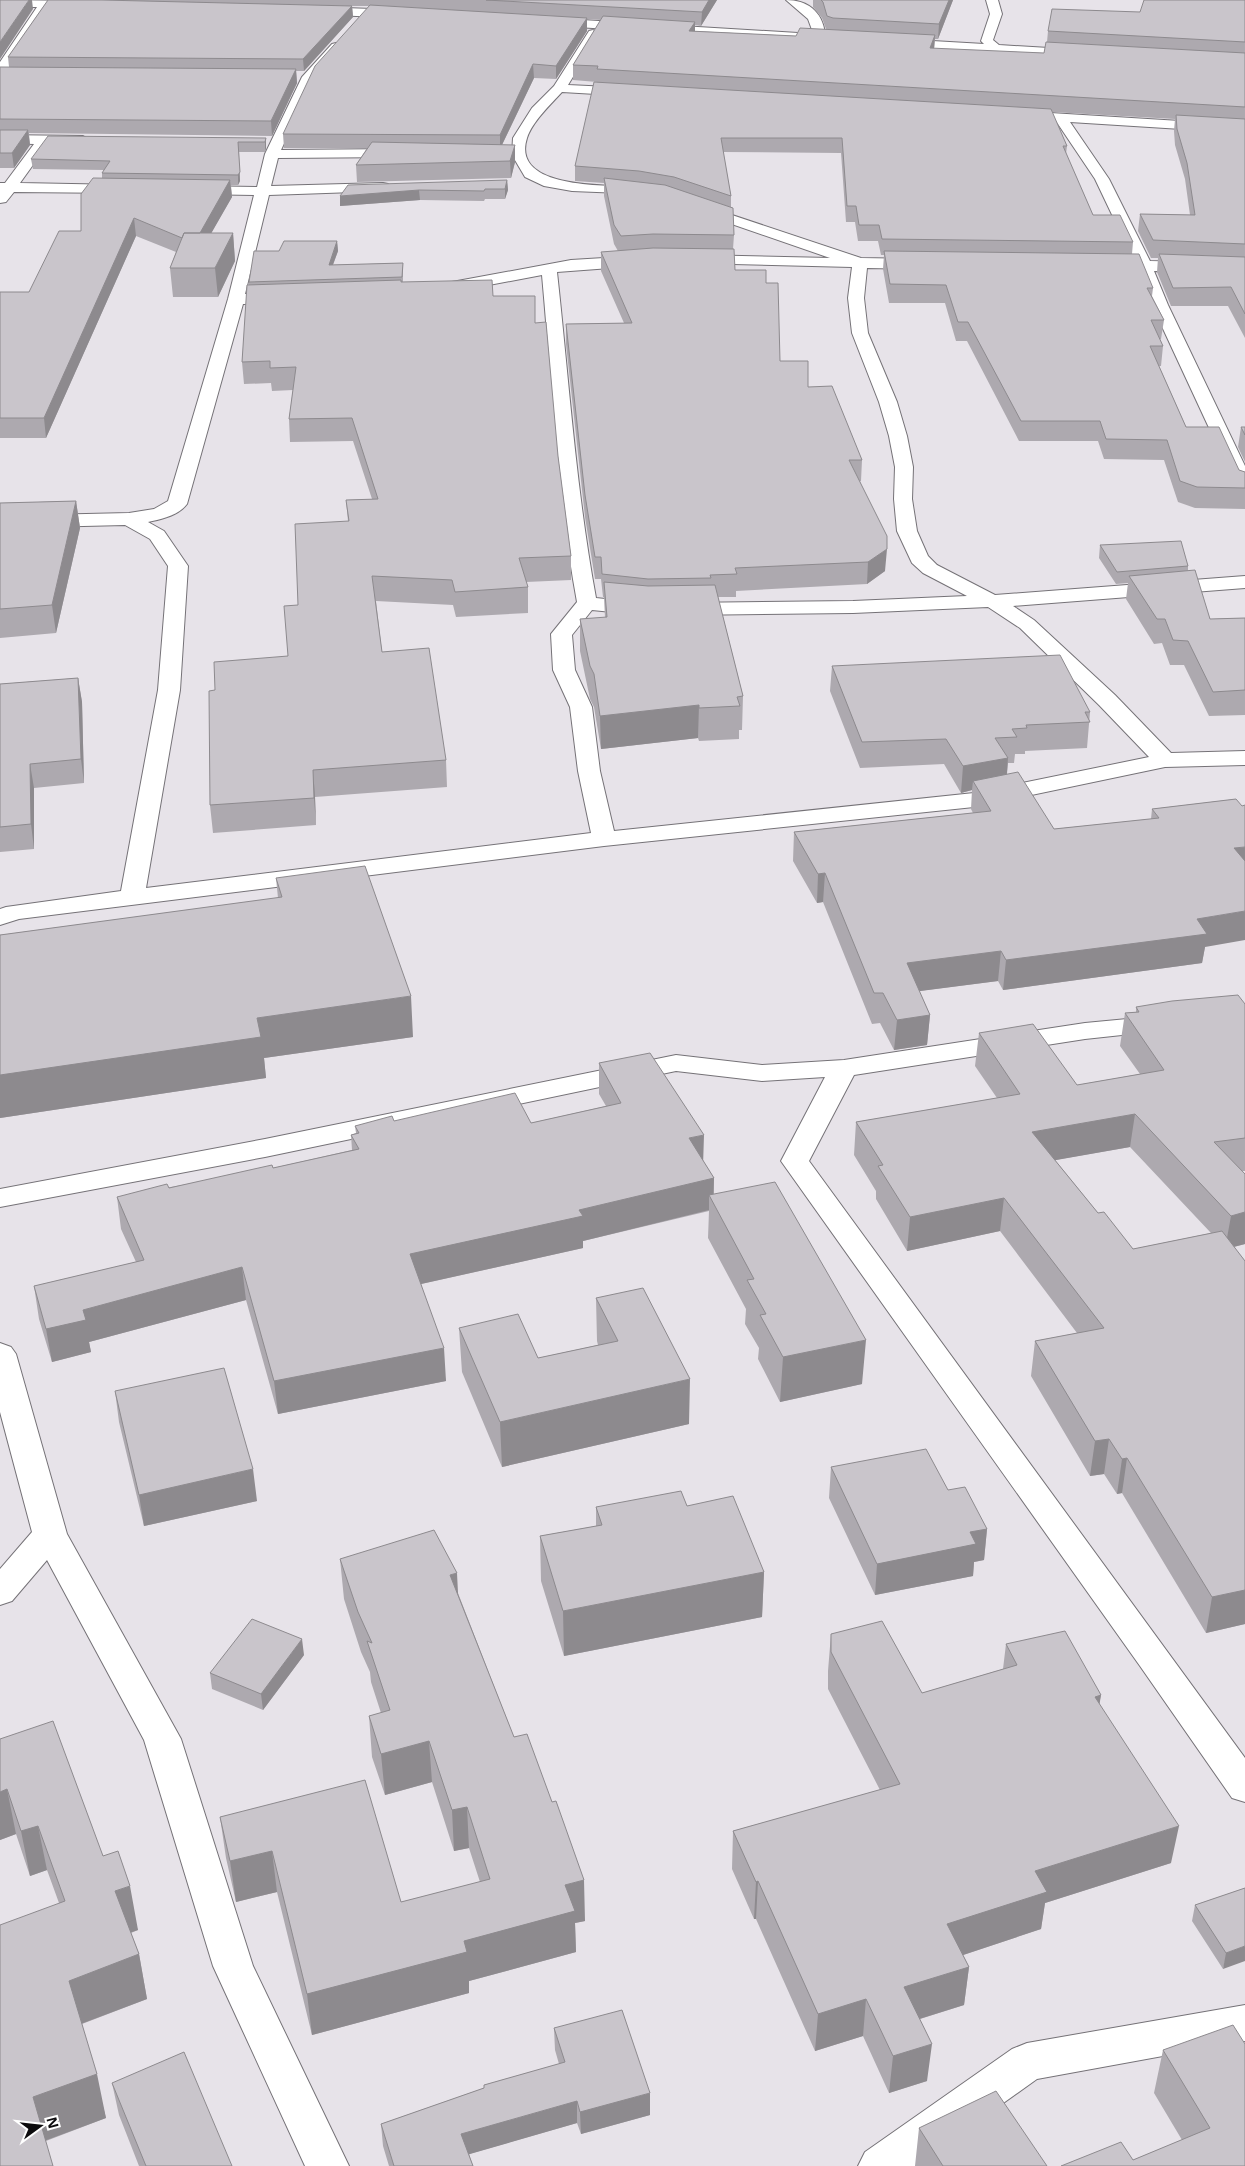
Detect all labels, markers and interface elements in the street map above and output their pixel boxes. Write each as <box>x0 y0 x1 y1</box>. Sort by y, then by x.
north arrow <box>15 2101 65 2151</box>
text: N <box>42 2115 64 2130</box>

